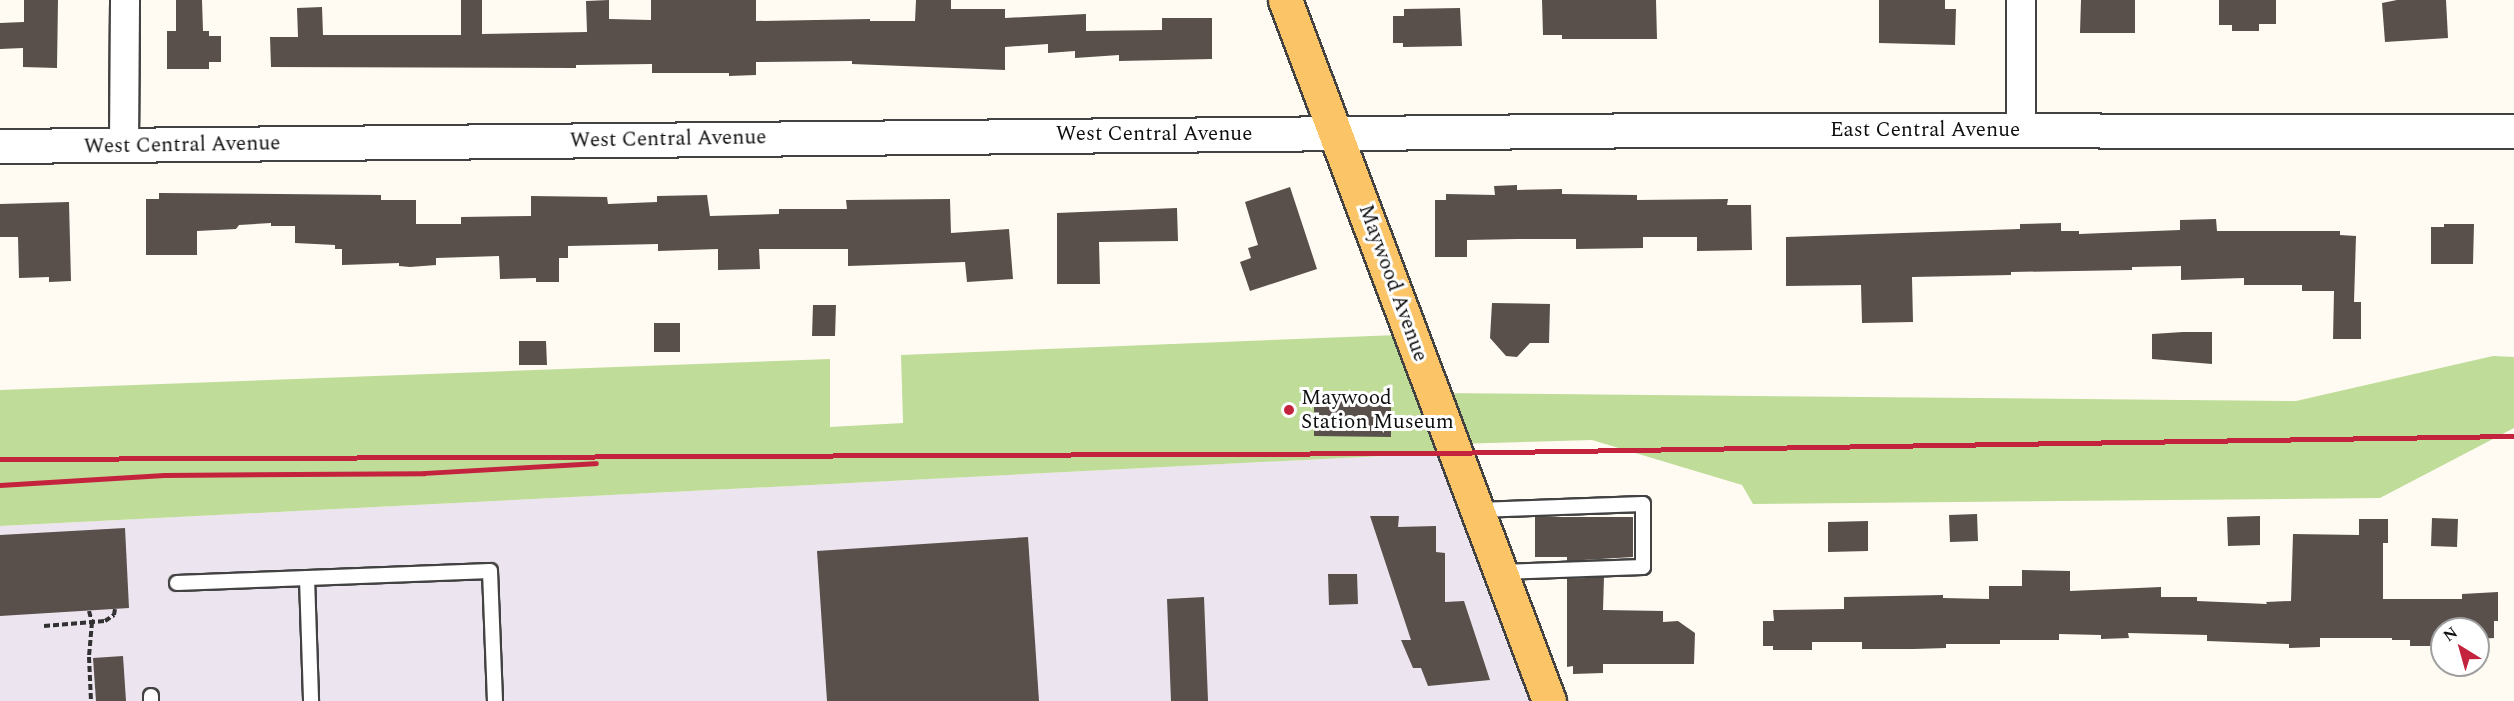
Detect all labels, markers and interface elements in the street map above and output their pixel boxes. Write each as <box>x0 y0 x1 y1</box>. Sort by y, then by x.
street label: East Central Avenue <box>1830 117 2020 143</box>
street label: West Central Avenue <box>1056 121 1252 147</box>
street label: West Central Avenue <box>569 125 767 153</box>
street label: West Central Avenue <box>83 131 281 159</box>
street label: Maywood Avenue <box>1353 201 1433 365</box>
place label: Maywood Station Museum <box>1301 385 1454 435</box>
marker: Maywood Station Museum <box>1282 403 1296 417</box>
north arrow <box>2430 617 2490 677</box>
text: N <box>2438 621 2463 648</box>

